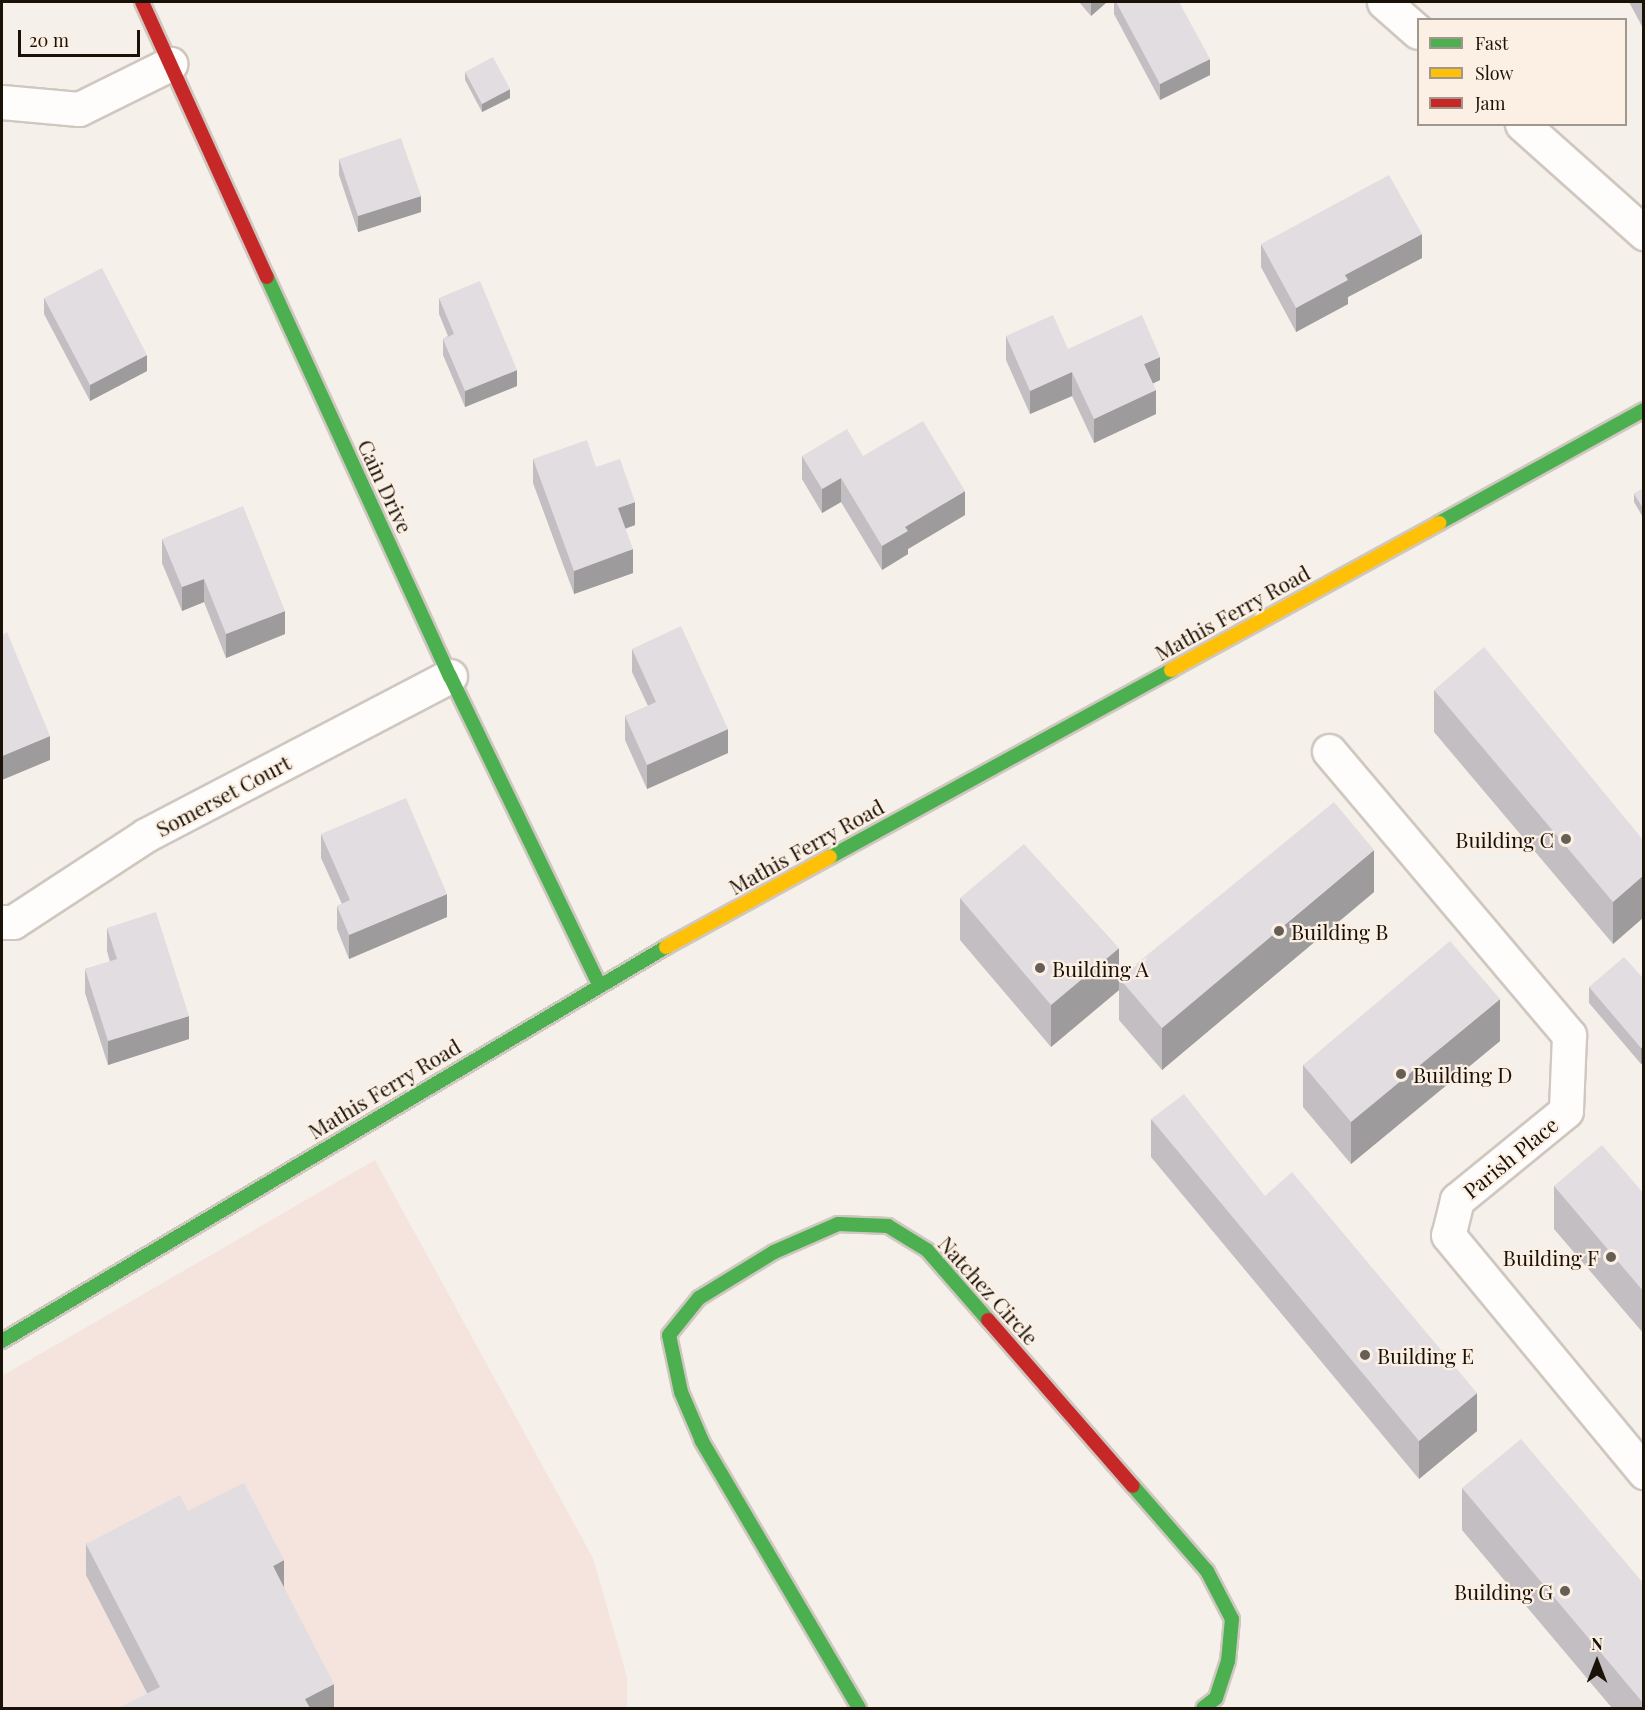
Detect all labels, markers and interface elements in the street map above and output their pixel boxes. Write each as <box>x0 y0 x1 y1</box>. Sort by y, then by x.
scale bar <box>21 18 142 56</box>
legend <box>1417 18 1627 126</box>
text: 20 m <box>29 28 69 52</box>
text: Fast <box>1475 31 1508 55</box>
text: Slow <box>1475 61 1513 85</box>
text: Jam <box>1475 91 1505 115</box>
street label: Cain Drive <box>353 435 419 537</box>
street label: Mathis Ferry Road <box>1150 559 1314 665</box>
street label: Somerset Court <box>151 749 295 841</box>
street label: Mathis Ferry Road <box>724 793 888 899</box>
place label: Building C <box>1455 826 1554 852</box>
marker: Building C <box>1559 832 1573 846</box>
place label: Building B <box>1291 918 1388 944</box>
marker: Building B <box>1272 924 1286 938</box>
place label: Building A <box>1052 955 1149 981</box>
marker: Building A <box>1033 961 1047 975</box>
street label: Mathis Ferry Road <box>303 1033 465 1143</box>
place label: Building D <box>1413 1061 1512 1087</box>
marker: Building D <box>1394 1067 1408 1081</box>
street label: Parish Place <box>1458 1111 1562 1203</box>
street label: Natchez Circle <box>934 1231 1044 1349</box>
place label: Building F <box>1503 1244 1599 1270</box>
marker: Building F <box>1604 1250 1618 1264</box>
place label: Building E <box>1377 1342 1474 1368</box>
marker: Building E <box>1358 1348 1372 1362</box>
place label: Building G <box>1454 1578 1553 1604</box>
marker: Building G <box>1558 1584 1572 1598</box>
north arrow <box>1567 1632 1627 1692</box>
text: N <box>1591 1633 1603 1654</box>

